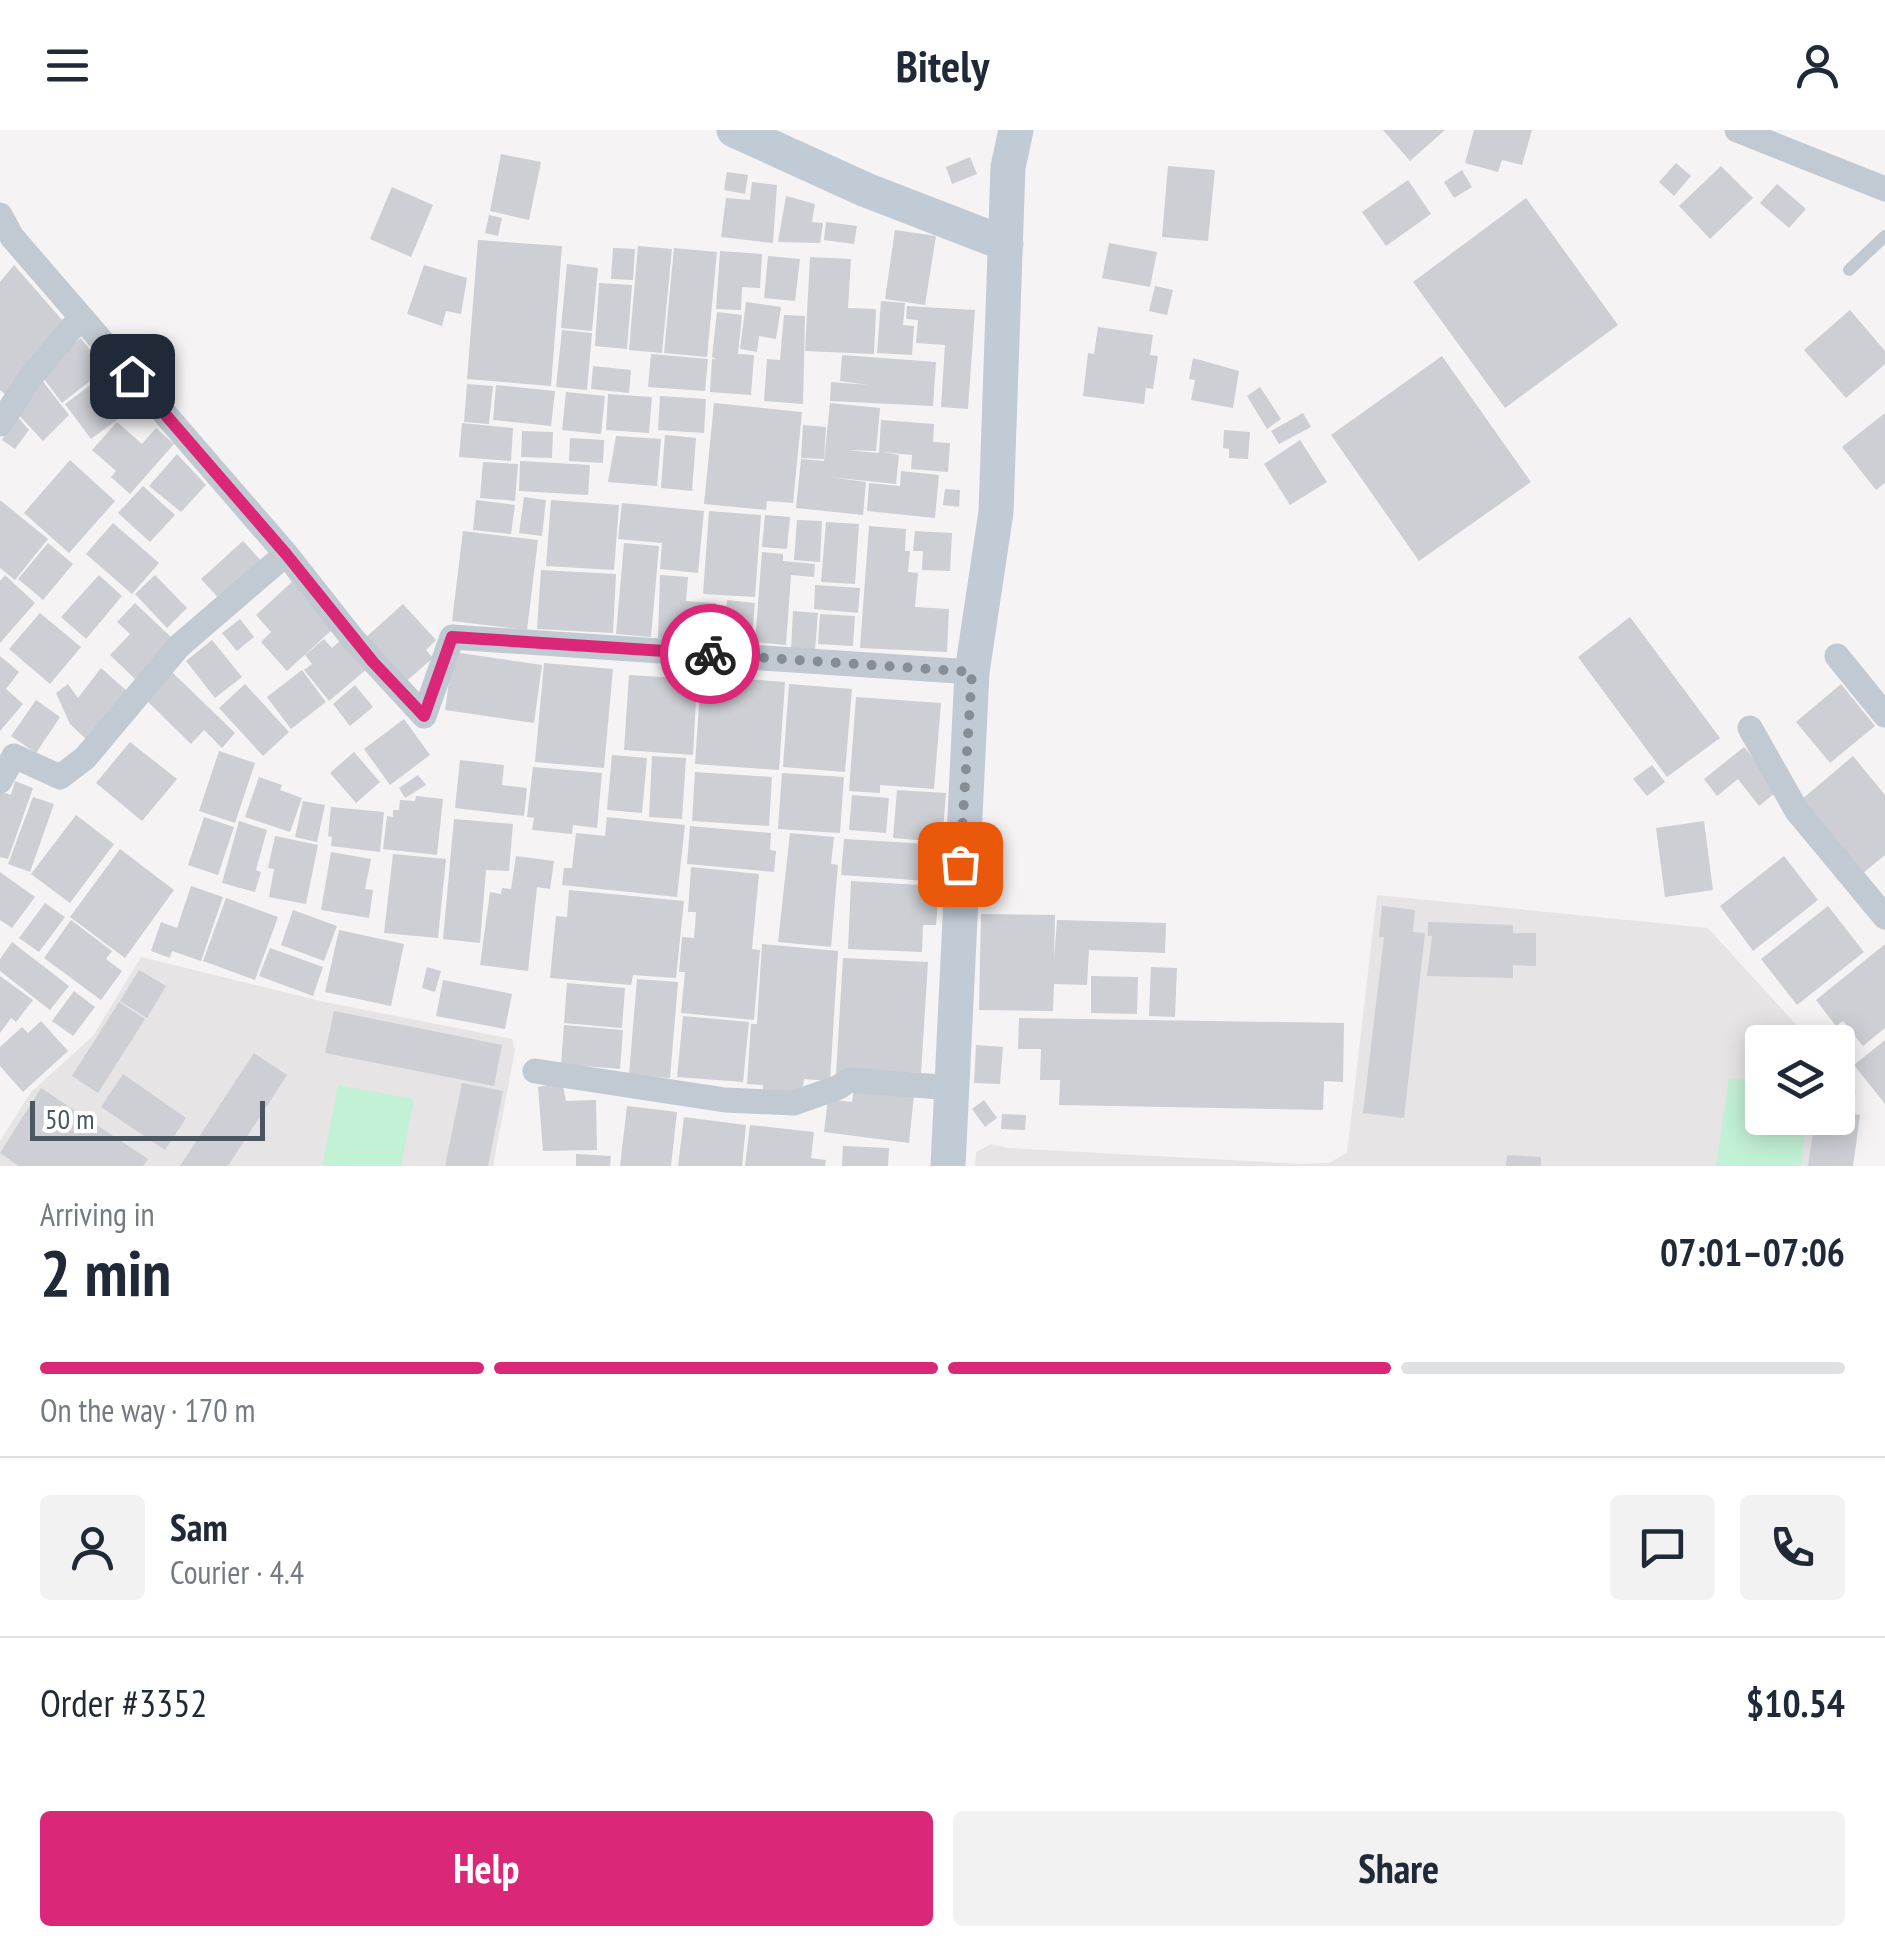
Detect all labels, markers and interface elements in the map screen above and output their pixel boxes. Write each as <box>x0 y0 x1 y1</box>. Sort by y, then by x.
text: Bitely <box>896 36 989 94</box>
icon: menu <box>40 38 95 93</box>
icon: person <box>1790 38 1845 93</box>
pin <box>90 334 175 419</box>
icon: home <box>105 349 160 404</box>
courier <box>660 604 760 704</box>
icon: bike <box>683 627 738 682</box>
pin <box>918 822 1003 907</box>
icon: bag <box>933 837 988 892</box>
map controls <box>1745 1025 1855 1135</box>
button: layers <box>1745 1025 1855 1135</box>
scale bar <box>30 1096 265 1140</box>
text: 50 m <box>45 1100 94 1137</box>
text: Arriving in <box>40 1193 155 1235</box>
text: 07:01–07:06 <box>1660 1227 1845 1276</box>
text: 2 min <box>40 1230 171 1314</box>
text: On the way · 170 m <box>40 1389 255 1431</box>
button: person <box>40 1495 145 1600</box>
button: chat <box>1610 1495 1715 1600</box>
button: phone <box>1740 1495 1845 1600</box>
text: Sam <box>170 1502 228 1551</box>
text: Courier · 4.4 <box>170 1551 304 1593</box>
text: Order #3352 <box>40 1678 207 1727</box>
text: $10.54 <box>1746 1678 1845 1727</box>
button: Help <box>40 1811 933 1926</box>
button: Share <box>953 1811 1845 1926</box>

